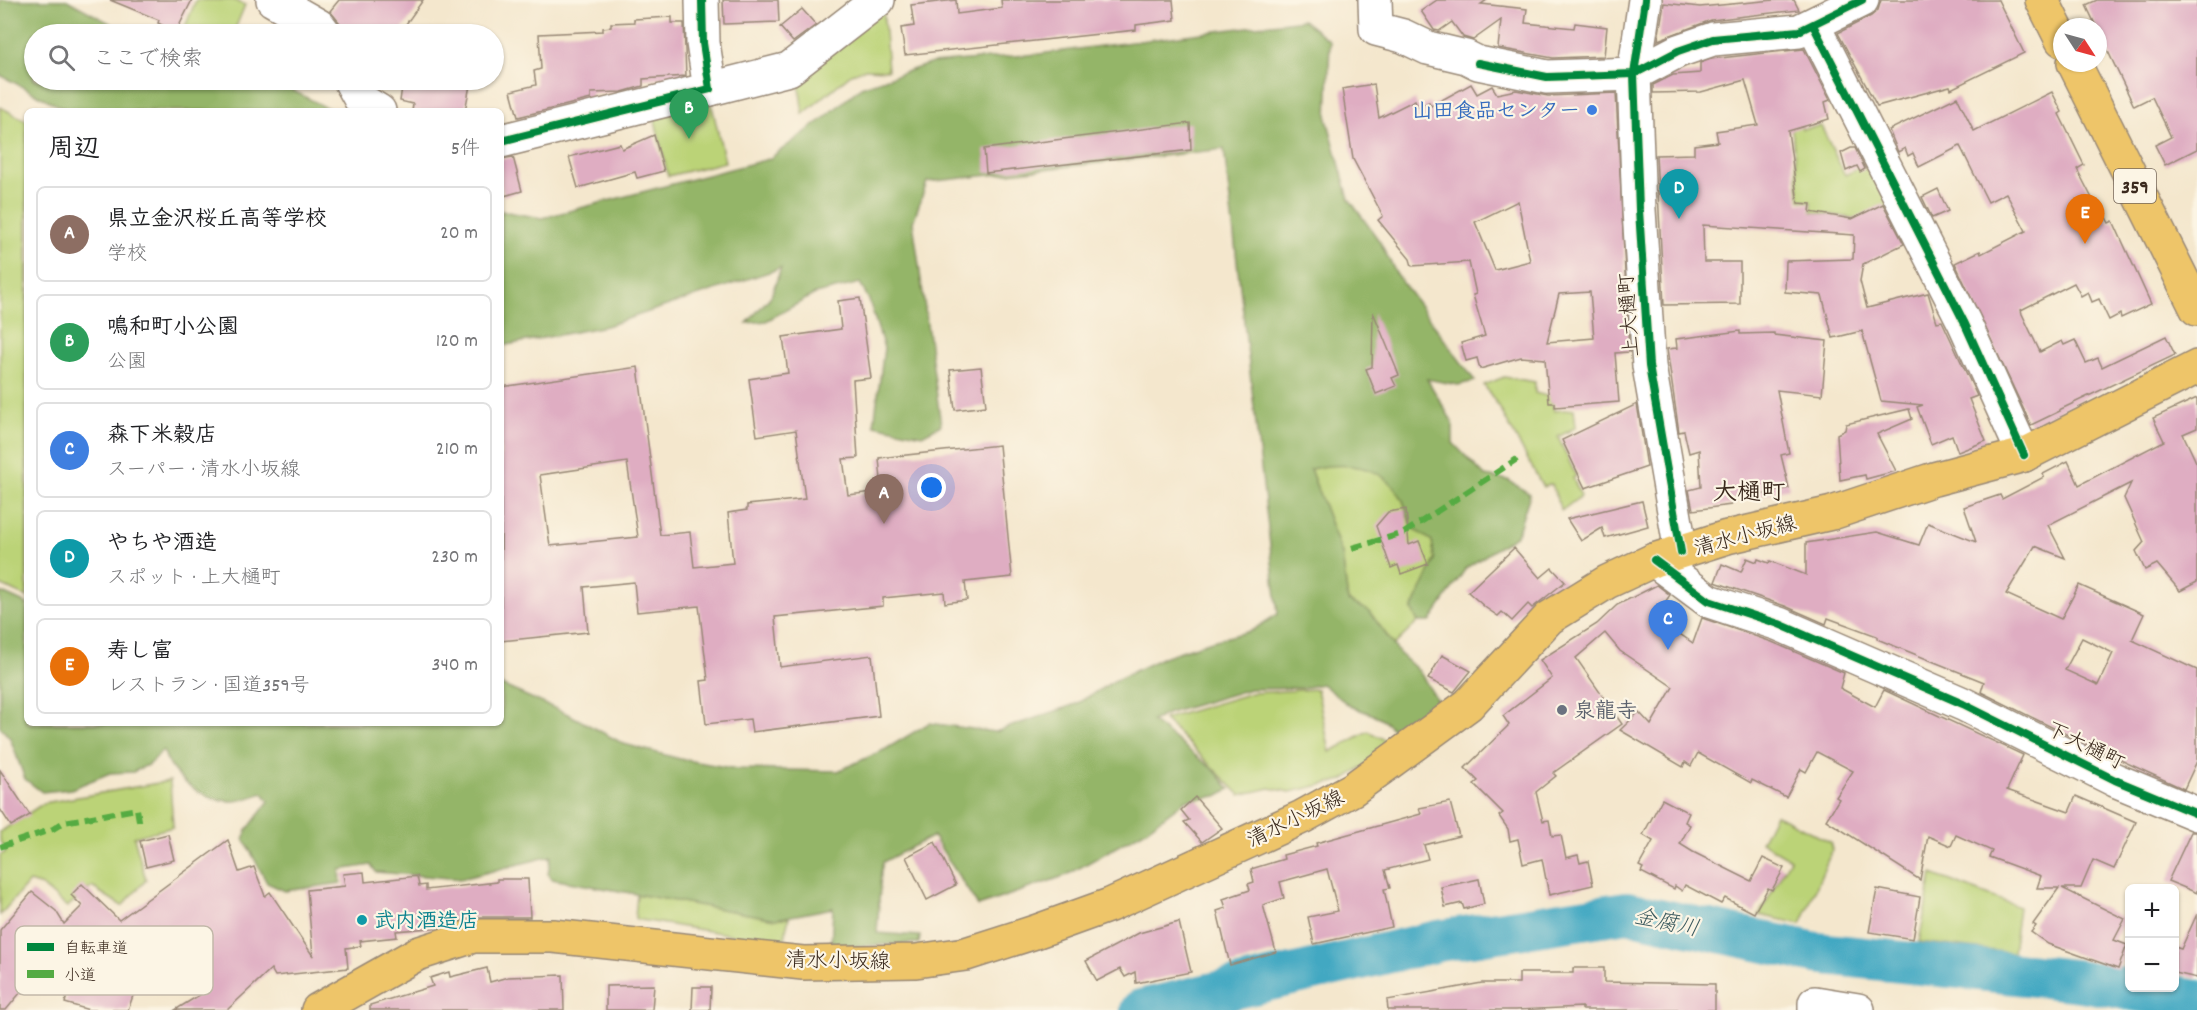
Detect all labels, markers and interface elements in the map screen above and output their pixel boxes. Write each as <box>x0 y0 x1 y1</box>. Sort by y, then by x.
north arrow <box>2053 18 2107 72</box>
search box <box>24 24 504 90</box>
icon: search <box>45 41 78 74</box>
text: ここで検索 <box>93 45 203 76</box>
pin: B <box>670 90 708 139</box>
place label: 山田食品センター <box>1412 98 1580 128</box>
marker: 山田食品センター <box>1585 103 1599 117</box>
text: 周辺 <box>48 132 100 169</box>
text: 5件 <box>451 136 480 164</box>
road number: 359 <box>2114 169 2156 203</box>
pin: D <box>1660 170 1698 219</box>
pin: E <box>2066 194 2104 244</box>
text: 県立金沢桜丘高等学校 <box>107 205 327 236</box>
text: A <box>64 220 75 248</box>
text: 20 m <box>440 220 478 248</box>
text: 学校 <box>107 241 147 269</box>
street label: 上大樋町 <box>1613 272 1649 358</box>
text: 鳴和町小公園 <box>107 313 239 344</box>
text: B <box>65 328 74 356</box>
text: 120 m <box>436 328 478 356</box>
text: 公園 <box>107 349 147 377</box>
text: 森下米穀店 <box>107 421 217 452</box>
text: C <box>65 436 74 464</box>
text: 210 m <box>436 436 478 464</box>
text: スーパー · 清水小坂線 <box>107 457 300 485</box>
your location <box>917 473 946 502</box>
pin: A <box>864 474 904 524</box>
district label: 大樋町 <box>1713 477 1785 511</box>
street label: 清水小坂線 <box>1691 510 1800 566</box>
text: やちや酒造 <box>107 529 217 560</box>
text: D <box>64 544 75 572</box>
text: 230 m <box>431 544 478 572</box>
text: スポット · 上大樋町 <box>107 565 281 593</box>
pin: C <box>1648 600 1688 650</box>
text: 寿し富 <box>107 637 173 668</box>
text: E <box>65 652 74 680</box>
text: 340 m <box>432 652 478 680</box>
text: レストラン · 国道359号 <box>107 673 310 701</box>
place label: 泉龍寺 <box>1574 698 1637 728</box>
marker: 泉龍寺 <box>1555 703 1569 717</box>
street label: 下大樋町 <box>2040 716 2129 780</box>
street label: 清水小坂線 <box>1243 784 1350 857</box>
map controls <box>2125 884 2179 992</box>
button: + <box>2125 884 2179 938</box>
water label: 金腐川 <box>1631 902 1702 946</box>
place label: 武内酒造店 <box>374 908 479 938</box>
marker: 武内酒造店 <box>355 913 369 927</box>
legend <box>15 926 213 995</box>
text: 自転車道 <box>64 938 128 961</box>
button: − <box>2125 938 2179 992</box>
street label: 清水小坂線 <box>785 947 891 979</box>
text: 小道 <box>64 965 96 988</box>

